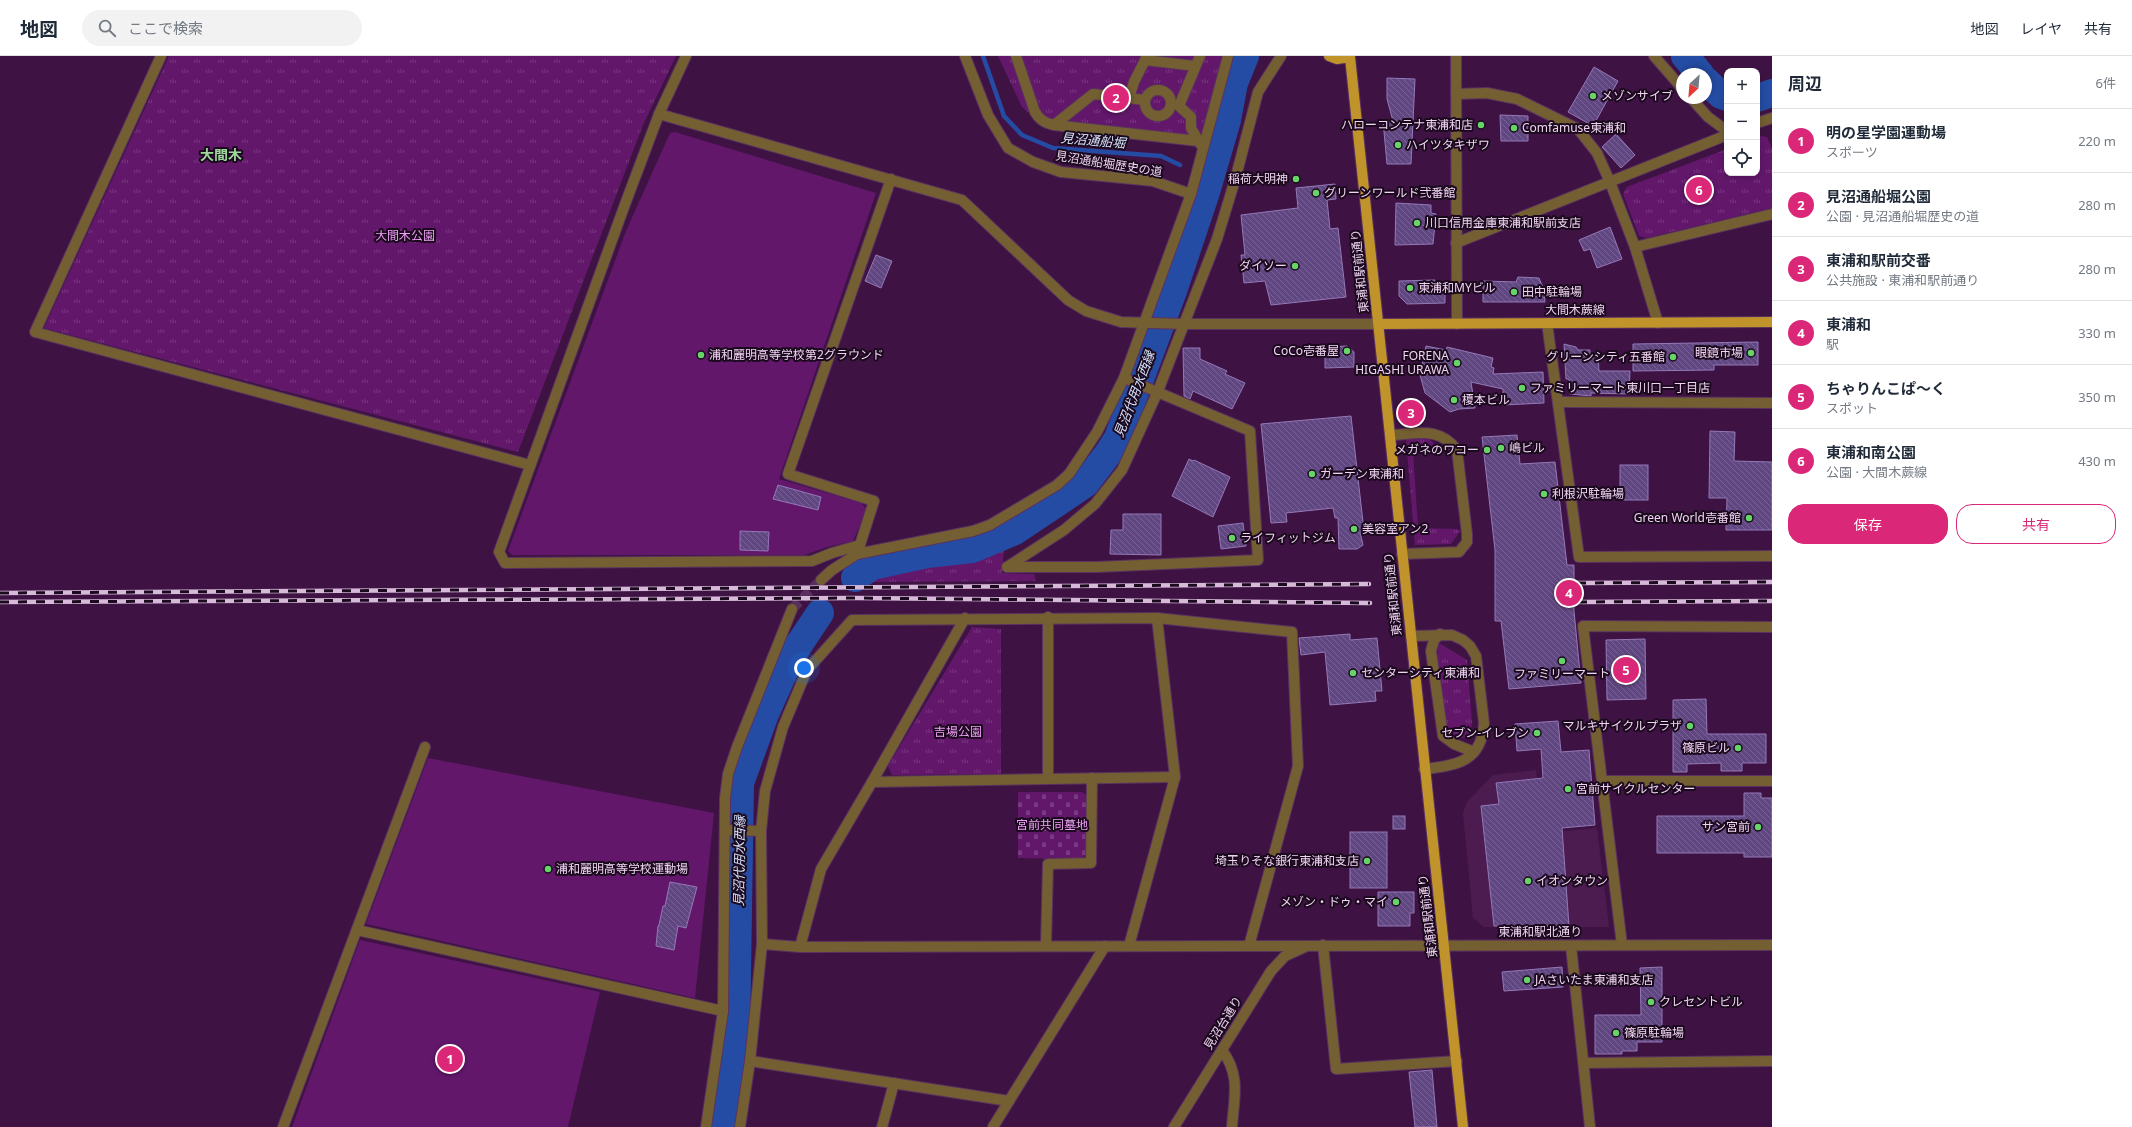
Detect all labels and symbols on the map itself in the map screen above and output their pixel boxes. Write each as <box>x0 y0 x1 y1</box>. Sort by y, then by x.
north arrow <box>1676 68 1712 104</box>
pin: 2 <box>1103 83 1129 113</box>
place label: メゾンサイブ <box>1601 87 1673 104</box>
marker: メゾンサイブ <box>1588 91 1598 101</box>
place label: ハローコンテナ東浦和店 <box>1341 116 1473 133</box>
place label: Comfamuse東浦和 <box>1522 119 1626 136</box>
marker: ハローコンテナ東浦和店 <box>1476 120 1486 130</box>
marker: Comfamuse東浦和 <box>1509 123 1519 133</box>
water label: 見沼通船堀 <box>1060 128 1128 152</box>
place label: ハイツタキザワ <box>1406 136 1490 153</box>
marker: ハイツタキザワ <box>1393 140 1403 150</box>
district label: 大間木 <box>200 145 242 164</box>
street label: 見沼通船堀歴史の道 <box>1054 147 1164 180</box>
place label: 稲荷大明神 <box>1228 170 1288 187</box>
marker: 稲荷大明神 <box>1291 174 1301 184</box>
pin: 6 <box>1686 175 1712 205</box>
place label: グリーンワールド弐番館 <box>1324 184 1455 201</box>
marker: グリーンワールド弐番館 <box>1311 188 1321 198</box>
place label: 川口信用金庫東浦和駅前支店 <box>1425 214 1581 231</box>
marker: 川口信用金庫東浦和駅前支店 <box>1412 218 1422 228</box>
park label: 大間木公園 <box>375 227 435 244</box>
street label: 東浦和駅前通り <box>1347 228 1372 314</box>
place label: ダイソー <box>1239 257 1287 274</box>
marker: ダイソー <box>1290 261 1300 271</box>
place label: 東浦和MYビル <box>1418 279 1496 296</box>
marker: 東浦和MYビル <box>1405 283 1415 293</box>
place label: 田中駐輪場 <box>1522 283 1582 300</box>
marker: 田中駐輪場 <box>1509 287 1519 297</box>
street label: 大間木蕨線 <box>1545 301 1605 318</box>
place label: CoCo壱番屋 <box>1273 342 1339 359</box>
place label: 眼鏡市場 <box>1695 344 1743 361</box>
place label: 浦和麗明高等学校第2グラウンド <box>709 346 884 363</box>
water label: 見沼代用水西縁 <box>1109 346 1159 440</box>
marker: CoCo壱番屋 <box>1342 346 1352 356</box>
place label: FORENA HIGASHI URAWA <box>1355 347 1449 378</box>
place label: グリーンシティ五番館 <box>1546 348 1665 365</box>
marker: 眼鏡市場 <box>1746 348 1756 358</box>
marker: 浦和麗明高等学校第2グラウンド <box>696 350 706 360</box>
marker: グリーンシティ五番館 <box>1668 352 1678 362</box>
marker: FORENA HIGASHI URAWA <box>1452 358 1462 368</box>
place label: ファミリーマート東川口一丁目店 <box>1530 379 1710 396</box>
marker: ファミリーマート東川口一丁目店 <box>1517 383 1527 393</box>
place label: 榎本ビル <box>1462 391 1510 408</box>
marker: 榎本ビル <box>1449 395 1459 405</box>
pin: 3 <box>1398 398 1424 428</box>
place label: 嶋ビル <box>1509 439 1545 456</box>
place label: メガネのワコー <box>1395 441 1479 458</box>
marker: 嶋ビル <box>1496 443 1506 453</box>
marker: メガネのワコー <box>1482 445 1492 455</box>
place label: ガーデン東浦和 <box>1320 465 1404 482</box>
marker: ガーデン東浦和 <box>1307 469 1317 479</box>
place label: 利根沢駐輪場 <box>1552 485 1624 502</box>
marker: 利根沢駐輪場 <box>1539 489 1549 499</box>
place label: Green World壱番館 <box>1634 509 1741 526</box>
marker: Green World壱番館 <box>1744 513 1754 523</box>
place label: 美容室アン2 <box>1362 520 1429 537</box>
marker: 美容室アン2 <box>1349 524 1359 534</box>
place label: ライフィットジム <box>1240 529 1336 546</box>
marker: ライフィットジム <box>1227 533 1237 543</box>
street label: 東浦和駅前通り <box>1380 551 1405 637</box>
pin: 4 <box>1556 578 1582 608</box>
pin: 5 <box>1613 655 1639 685</box>
marker: ファミリーマート <box>1557 656 1567 666</box>
your location <box>794 658 814 678</box>
place label: センターシティ東浦和 <box>1361 664 1480 681</box>
place label: ファミリーマート <box>1514 665 1610 682</box>
marker: センターシティ東浦和 <box>1348 668 1358 678</box>
place label: マルキサイクルプラザ <box>1563 717 1682 734</box>
marker: マルキサイクルプラザ <box>1685 721 1695 731</box>
park label: 吉場公園 <box>934 723 982 740</box>
place label: セブン-イレブン <box>1441 724 1529 741</box>
marker: セブン-イレブン <box>1532 728 1542 738</box>
place label: 篠原ビル <box>1682 739 1730 756</box>
marker: 篠原ビル <box>1733 743 1743 753</box>
place label: 宮前サイクルセンター <box>1576 780 1695 797</box>
marker: 宮前サイクルセンター <box>1563 784 1573 794</box>
water label: 見沼代用水西縁 <box>729 813 749 907</box>
park label: 宮前共同墓地 <box>1016 816 1088 833</box>
place label: サン宮前 <box>1702 818 1750 835</box>
marker: サン宮前 <box>1753 822 1763 832</box>
place label: 埼玉りそな銀行東浦和支店 <box>1215 852 1359 869</box>
marker: 埼玉りそな銀行東浦和支店 <box>1362 856 1372 866</box>
place label: 浦和麗明高等学校運動場 <box>556 860 688 877</box>
marker: 浦和麗明高等学校運動場 <box>543 864 553 874</box>
place label: イオンタウン <box>1536 872 1608 889</box>
street label: 東浦和駅前通り <box>1414 873 1441 959</box>
marker: イオンタウン <box>1523 876 1533 886</box>
place label: メゾン・ドゥ・マイ <box>1280 893 1388 910</box>
marker: メゾン・ドゥ・マイ <box>1391 897 1401 907</box>
street label: 東浦和駅北通り <box>1498 923 1582 940</box>
place label: JAさいたま東浦和支店 <box>1534 971 1654 988</box>
marker: JAさいたま東浦和支店 <box>1522 975 1532 985</box>
street label: 見沼台通り <box>1199 993 1246 1053</box>
place label: クレセントビル <box>1659 993 1743 1010</box>
marker: クレセントビル <box>1646 997 1656 1007</box>
place label: 篠原駐輪場 <box>1624 1024 1684 1041</box>
marker: 篠原駐輪場 <box>1611 1028 1621 1038</box>
pin: 1 <box>437 1044 463 1074</box>

